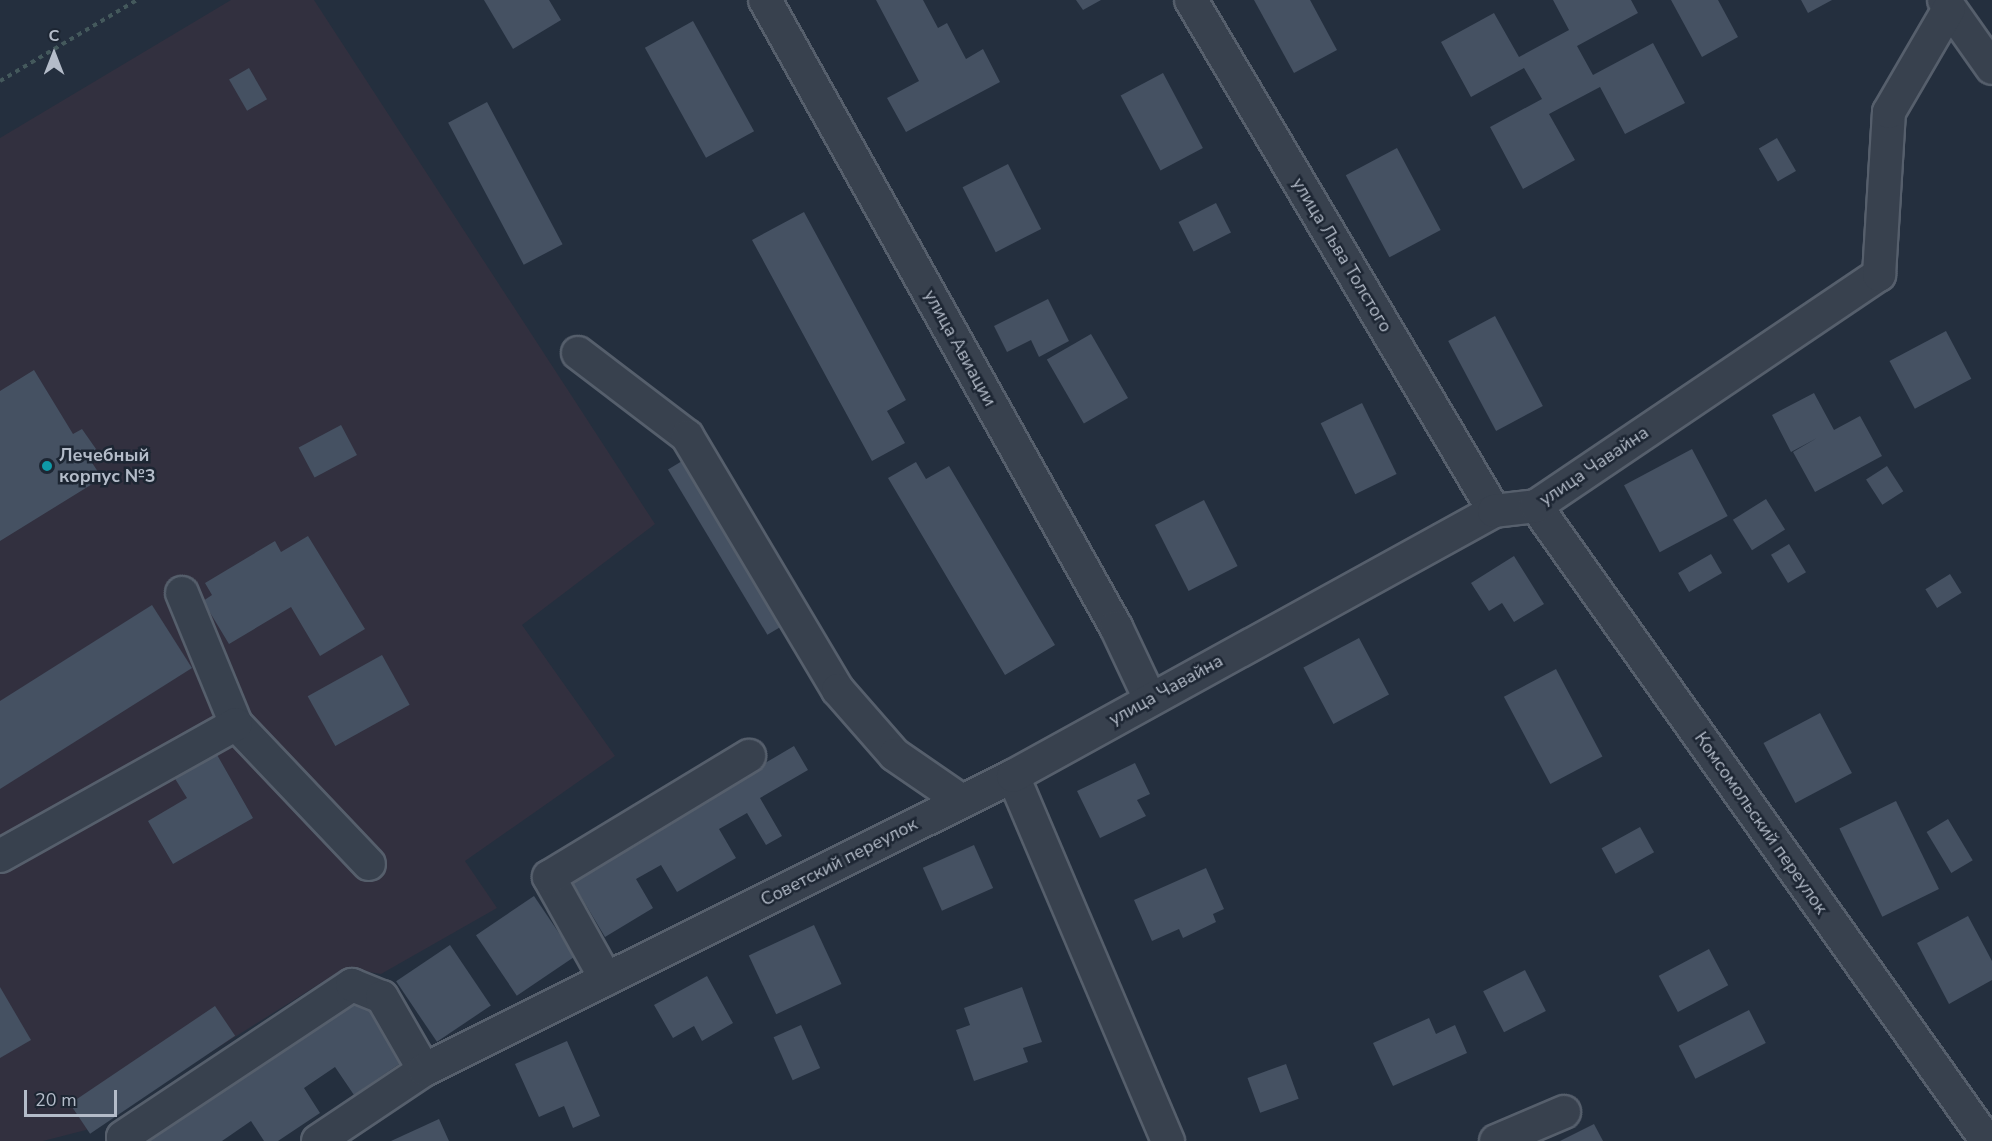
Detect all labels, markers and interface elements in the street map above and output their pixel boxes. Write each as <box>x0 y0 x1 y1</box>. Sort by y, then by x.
north arrow <box>24 24 84 84</box>
text: С <box>49 25 59 47</box>
street label: улица Льва Толстого <box>1287 174 1397 336</box>
street label: улица Авиации <box>919 286 1001 410</box>
street label: улица Чавайна <box>1535 422 1653 510</box>
place label: Лечебный корпус №3 <box>59 445 155 488</box>
marker: Лечебный корпус №3 <box>40 459 54 473</box>
street label: улица Чавайна <box>1105 650 1227 730</box>
street label: Комсомольский переулок <box>1690 728 1832 918</box>
street label: Советский переулок <box>757 813 921 911</box>
scale bar <box>27 1078 120 1116</box>
text: 20 m <box>35 1088 77 1112</box>

